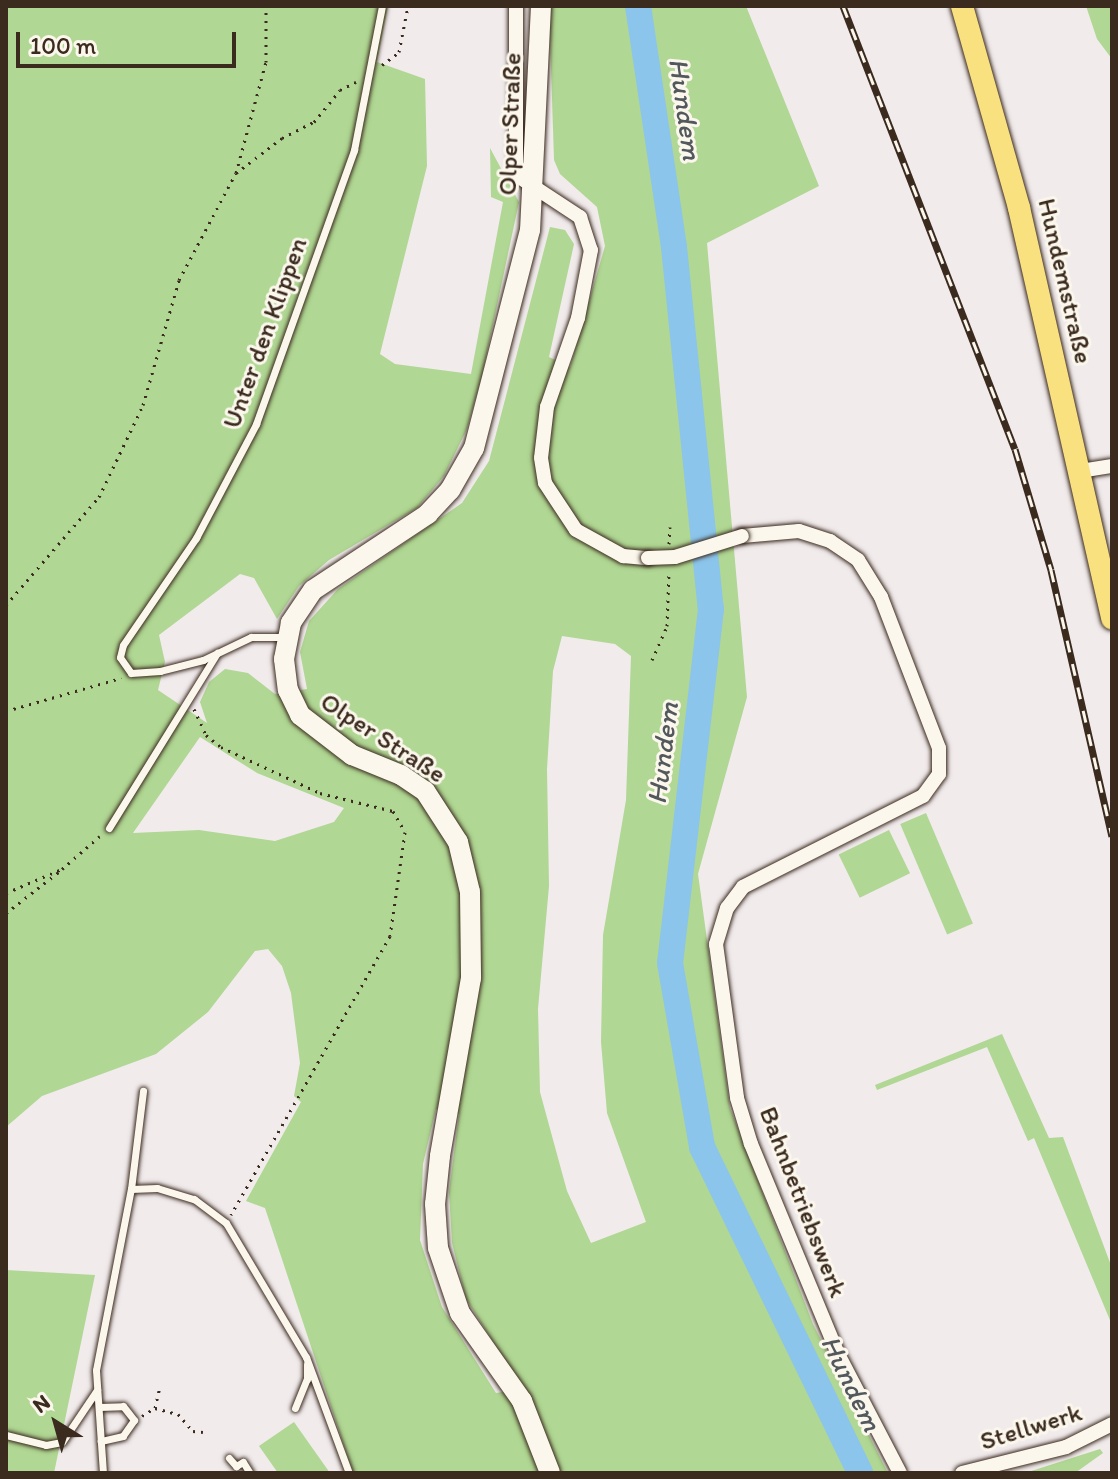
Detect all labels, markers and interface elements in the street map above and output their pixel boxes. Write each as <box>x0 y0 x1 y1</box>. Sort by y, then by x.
scale bar <box>20 16 240 66</box>
text: 100 m <box>30 31 96 60</box>
street label: Olper Straße <box>492 52 528 196</box>
water label: Hundem <box>662 56 710 162</box>
street label: Hundemstraße <box>1031 195 1099 367</box>
street label: Unter den Klippen <box>216 233 314 433</box>
street label: Olper Straße <box>314 686 452 790</box>
water label: Hundem <box>639 700 685 806</box>
street label: Bahnbetriebswerk <box>752 1102 854 1302</box>
water label: Hundem <box>814 1330 890 1436</box>
north arrow <box>16 1383 96 1463</box>
text: N <box>27 1388 55 1419</box>
street label: Stellwerk <box>976 1397 1086 1457</box>

